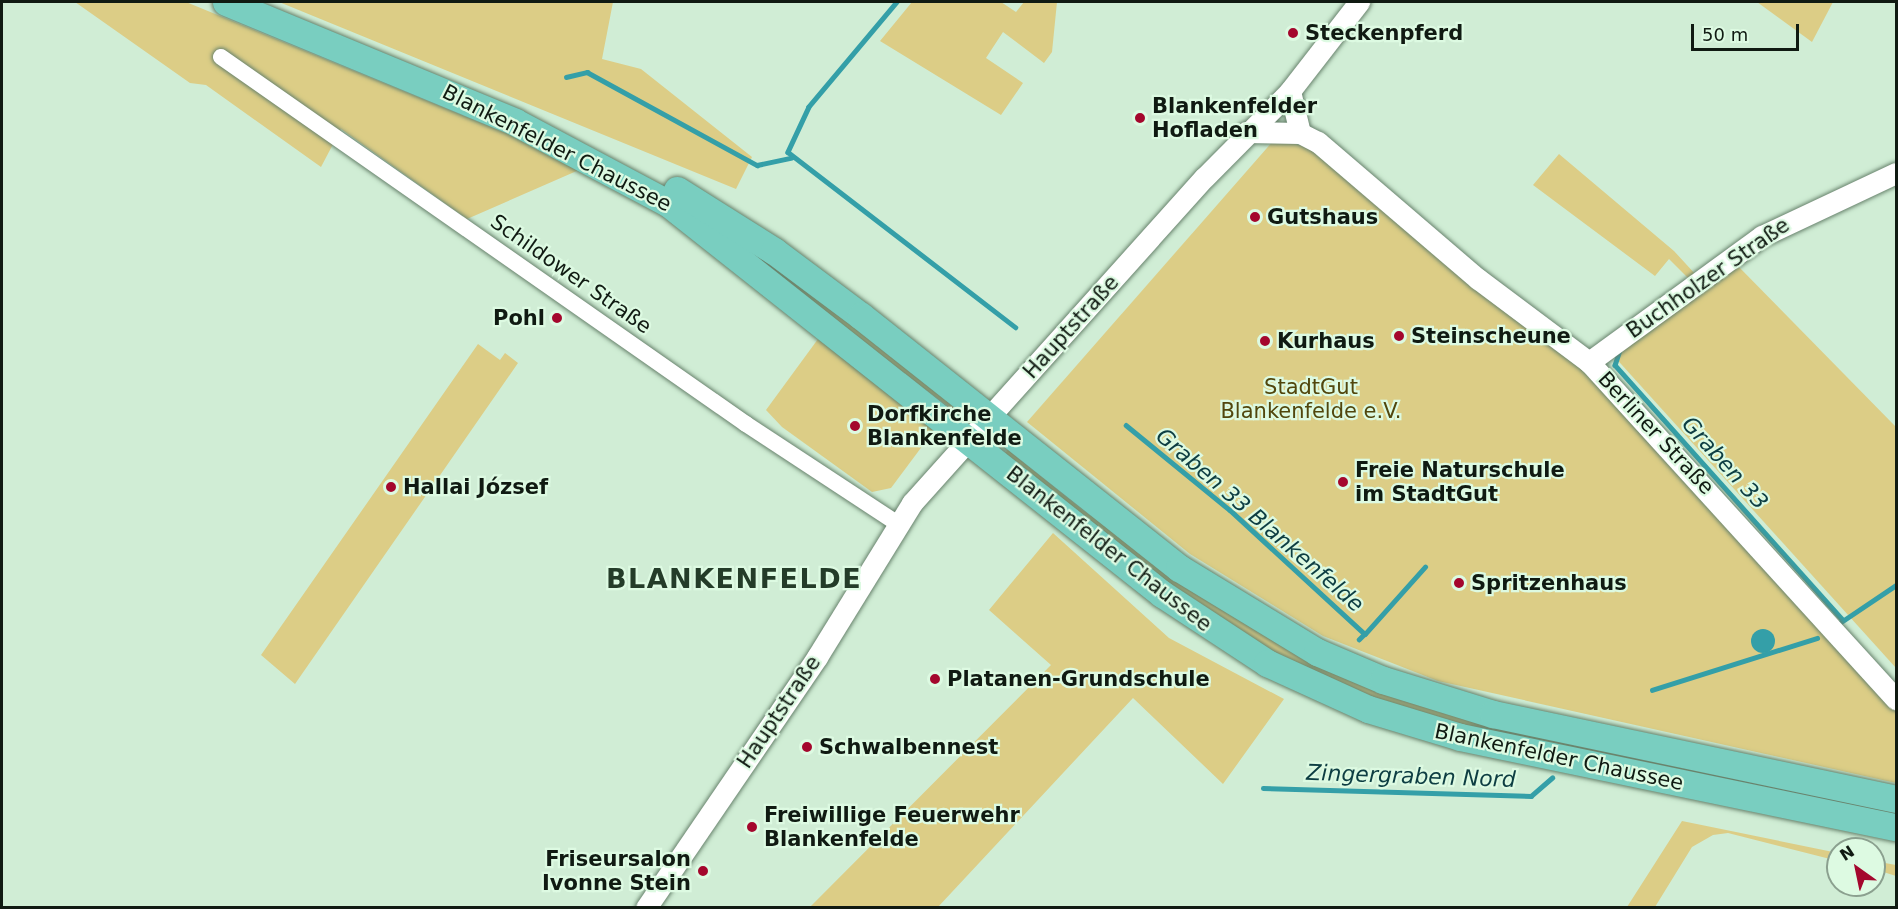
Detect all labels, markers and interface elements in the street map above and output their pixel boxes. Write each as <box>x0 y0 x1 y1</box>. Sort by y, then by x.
scale bar <box>1694 12 1802 50</box>
place label: Steckenpferd <box>1305 20 1463 46</box>
text: 50 m <box>1702 24 1748 45</box>
marker: Steckenpferd <box>1286 26 1300 40</box>
street label: Blankenfelder Chaussee <box>438 79 676 217</box>
place label: Blankenfelder Hofladen <box>1152 93 1317 143</box>
marker: Blankenfelder Hofladen <box>1133 111 1147 125</box>
place label: Gutshaus <box>1267 204 1378 230</box>
street label: Schildower Straße <box>486 209 656 339</box>
marker: Gutshaus <box>1248 210 1262 224</box>
street label: Buchholzer Straße <box>1622 212 1794 344</box>
street label: Hauptstraße <box>1018 270 1124 384</box>
place label: Pohl <box>493 305 545 331</box>
marker: Pohl <box>550 311 564 325</box>
place label: Steinscheune <box>1411 323 1571 349</box>
place label: Kurhaus <box>1277 328 1375 354</box>
marker: Steinscheune <box>1392 329 1406 343</box>
marker: Kurhaus <box>1258 334 1272 348</box>
street label: Berliner Straße <box>1593 366 1719 500</box>
park label: StadtGut Blankenfelde e.V. <box>1220 374 1402 424</box>
place label: Dorfkirche Blankenfelde <box>867 401 1022 451</box>
water label: Graben 33 <box>1676 411 1774 515</box>
marker: Dorfkirche Blankenfelde <box>848 419 862 433</box>
water label: Graben 33 Blankenfelde <box>1151 423 1369 617</box>
place label: Freie Naturschule im StadtGut <box>1355 457 1565 507</box>
street label: Blankenfelder Chaussee <box>1001 461 1217 637</box>
place label: Hallai József <box>403 474 548 500</box>
marker: Freie Naturschule im StadtGut <box>1336 475 1350 489</box>
marker: Hallai József <box>384 480 398 494</box>
district label: BLANKENFELDE <box>606 563 862 595</box>
place label: Spritzenhaus <box>1471 570 1627 596</box>
marker: Spritzenhaus <box>1452 576 1466 590</box>
street label: Hauptstraße <box>732 651 826 773</box>
place label: Platanen-Grundschule <box>947 666 1210 692</box>
marker: Platanen-Grundschule <box>928 672 942 686</box>
street label: Blankenfelder Chaussee <box>1432 718 1686 796</box>
place label: Schwalbennest <box>819 734 998 760</box>
marker: Schwalbennest <box>800 740 814 754</box>
water label: Zingergraben Nord <box>1306 759 1516 793</box>
place label: Freiwillige Feuerwehr Blankenfelde <box>764 802 1020 852</box>
marker: Freiwillige Feuerwehr Blankenfelde <box>745 820 759 834</box>
north arrow <box>1826 837 1886 897</box>
text: N <box>1836 842 1858 865</box>
place label: Friseursalon Ivonne Stein <box>542 846 691 896</box>
marker: Friseursalon Ivonne Stein <box>696 864 710 878</box>

